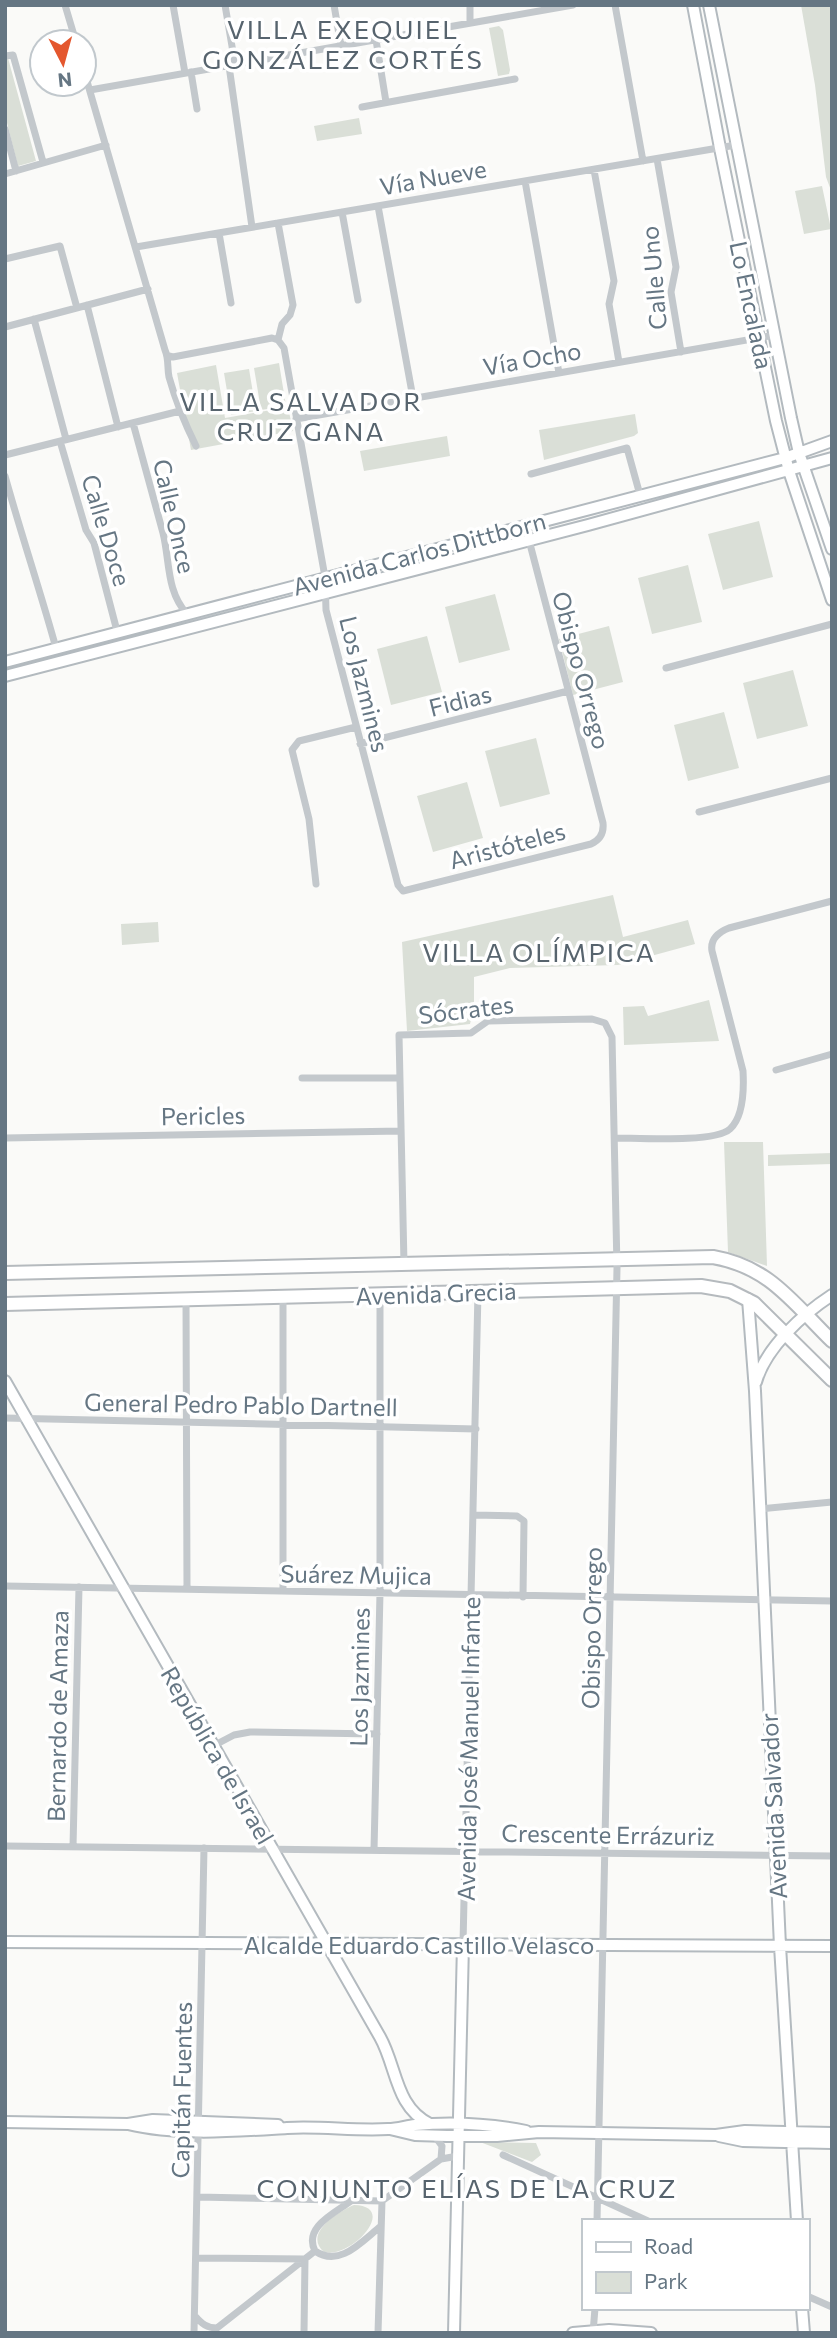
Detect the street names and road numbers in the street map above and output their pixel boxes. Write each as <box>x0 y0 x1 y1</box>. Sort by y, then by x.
street label: Vía Nueve <box>377 153 489 201</box>
street label: Calle Uno <box>634 225 672 331</box>
street label: Lo Encalada <box>724 238 780 372</box>
street label: Vía Ocho <box>481 335 583 381</box>
street label: Calle Once <box>148 456 202 576</box>
street label: Calle Doce <box>76 471 138 589</box>
street label: Avenida Carlos Dittborn <box>289 505 549 601</box>
street label: Obispo Orrego <box>547 588 617 752</box>
street label: Los Jazmines <box>334 613 396 755</box>
street label: Fidias <box>426 678 494 722</box>
street label: Aristóteles <box>446 816 568 874</box>
street label: Sócrates <box>417 989 515 1029</box>
street label: Pericles <box>160 1100 246 1130</box>
street label: Avenida Grecia <box>355 1276 517 1310</box>
street label: General Pedro Pablo Dartnell <box>84 1387 398 1421</box>
street label: Obispo Orrego <box>575 1547 607 1709</box>
street label: Suárez Mujica <box>280 1558 432 1590</box>
street label: Avenida José Manuel Infante <box>451 1597 485 1901</box>
street label: Los Jazmines <box>343 1607 375 1747</box>
street label: Bernardo de Amaza <box>41 1610 73 1822</box>
street label: República de Israel <box>155 1661 281 1849</box>
street label: Avenida Salvador <box>754 1712 792 1900</box>
street label: Crescente Errázuriz <box>501 1818 715 1850</box>
street label: Alcalde Eduardo Castillo Velasco <box>244 1930 594 1959</box>
street label: Capitán Fuentes <box>165 2002 197 2178</box>

